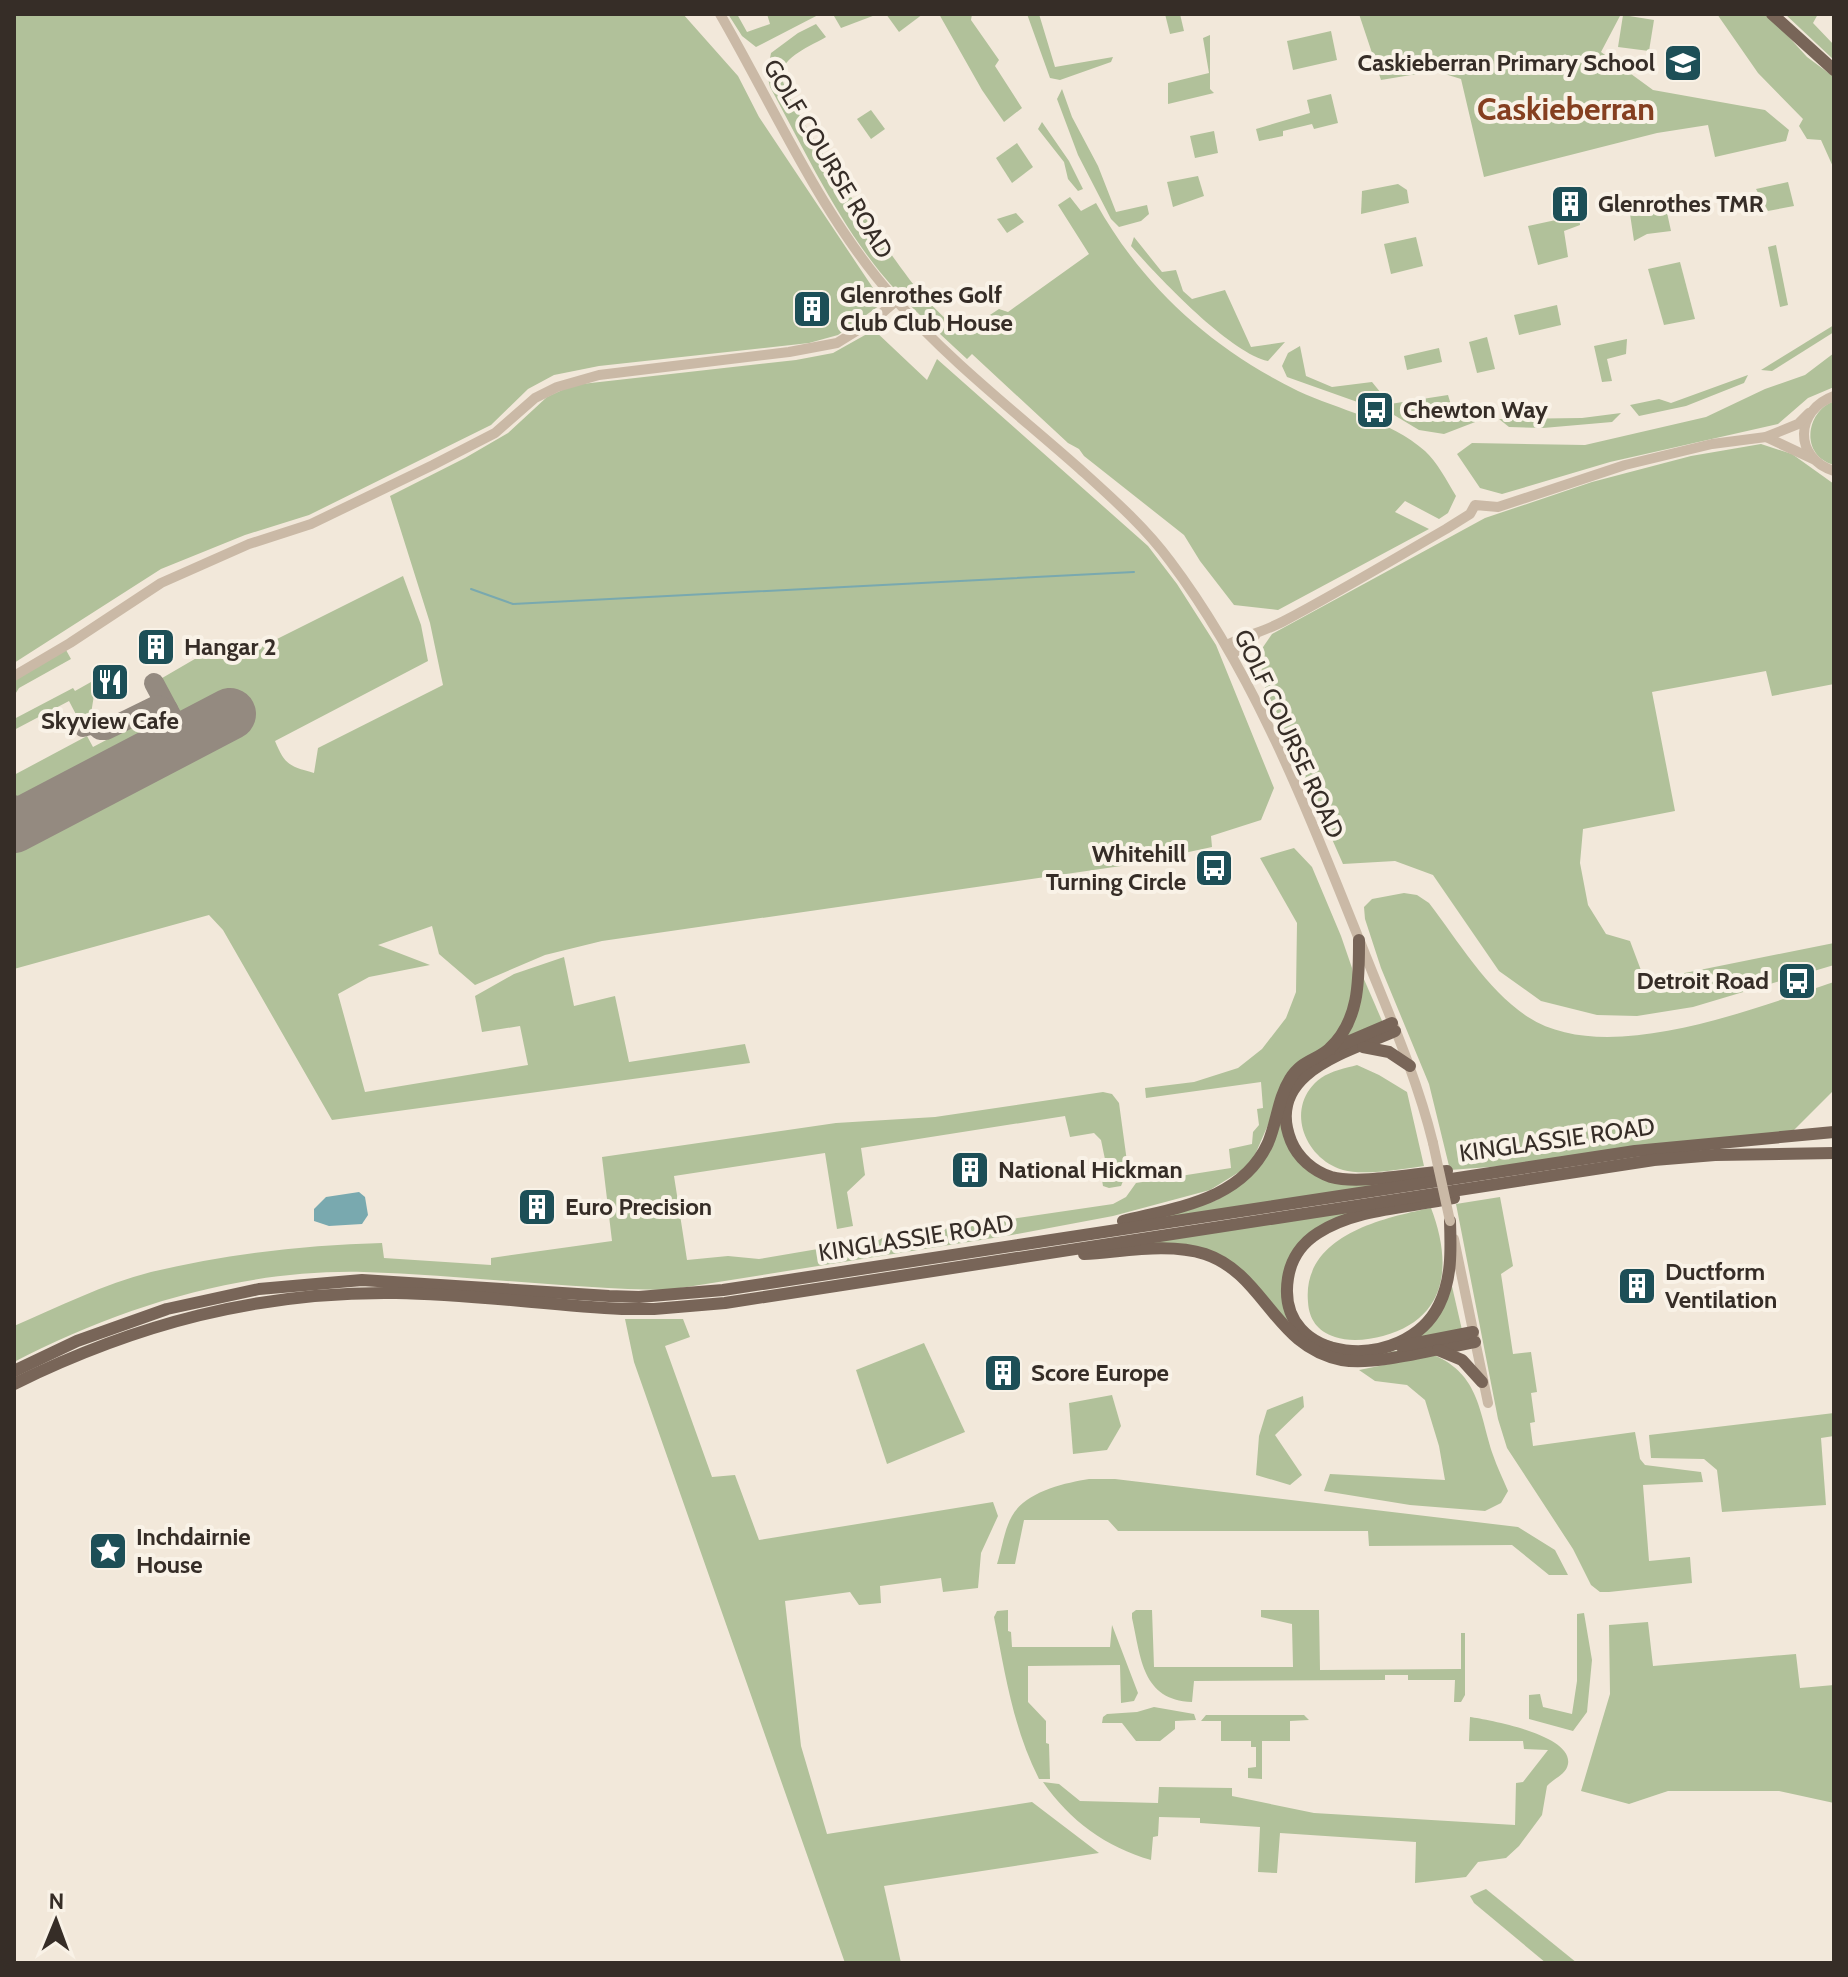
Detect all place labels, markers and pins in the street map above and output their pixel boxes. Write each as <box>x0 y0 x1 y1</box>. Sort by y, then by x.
school or university icon: Caskieberran Primary School <box>1662 42 1704 84</box>
place label: Caskieberran Primary School <box>1358 48 1655 77</box>
building icon: Glenrothes TMR <box>1549 183 1591 225</box>
place label: Glenrothes TMR <box>1598 189 1764 218</box>
place label: Glenrothes Golf Club Club House <box>840 280 1013 337</box>
building icon: Glenrothes Golf Club Club House <box>791 288 833 330</box>
bus stop icon: Chewton Way <box>1354 389 1396 431</box>
place label: Chewton Way <box>1403 395 1548 424</box>
building icon: Hangar 2 <box>135 626 177 668</box>
place label: Hangar 2 <box>184 632 276 661</box>
restaurant icon: Skyview Cafe <box>89 661 131 703</box>
place label: Skyview Cafe <box>41 706 179 735</box>
place label: Whitehill Turning Circle <box>1046 839 1186 896</box>
bus stop icon: Whitehill Turning Circle <box>1193 847 1235 889</box>
bus stop icon: Detroit Road <box>1776 960 1818 1002</box>
place label: Detroit Road <box>1637 966 1769 995</box>
building icon: National Hickman <box>949 1149 991 1191</box>
place label: National Hickman <box>998 1155 1183 1184</box>
building icon: Euro Precision <box>516 1186 558 1228</box>
place label: Euro Precision <box>565 1192 712 1221</box>
place label: Ductform Ventilation <box>1665 1257 1777 1314</box>
building icon: Ductform Ventilation <box>1616 1265 1658 1307</box>
building icon: Score Europe <box>982 1352 1024 1394</box>
place label: Score Europe <box>1031 1358 1169 1387</box>
place label: Inchdairnie House <box>136 1522 251 1579</box>
place icon: Inchdairnie House <box>87 1530 129 1572</box>

